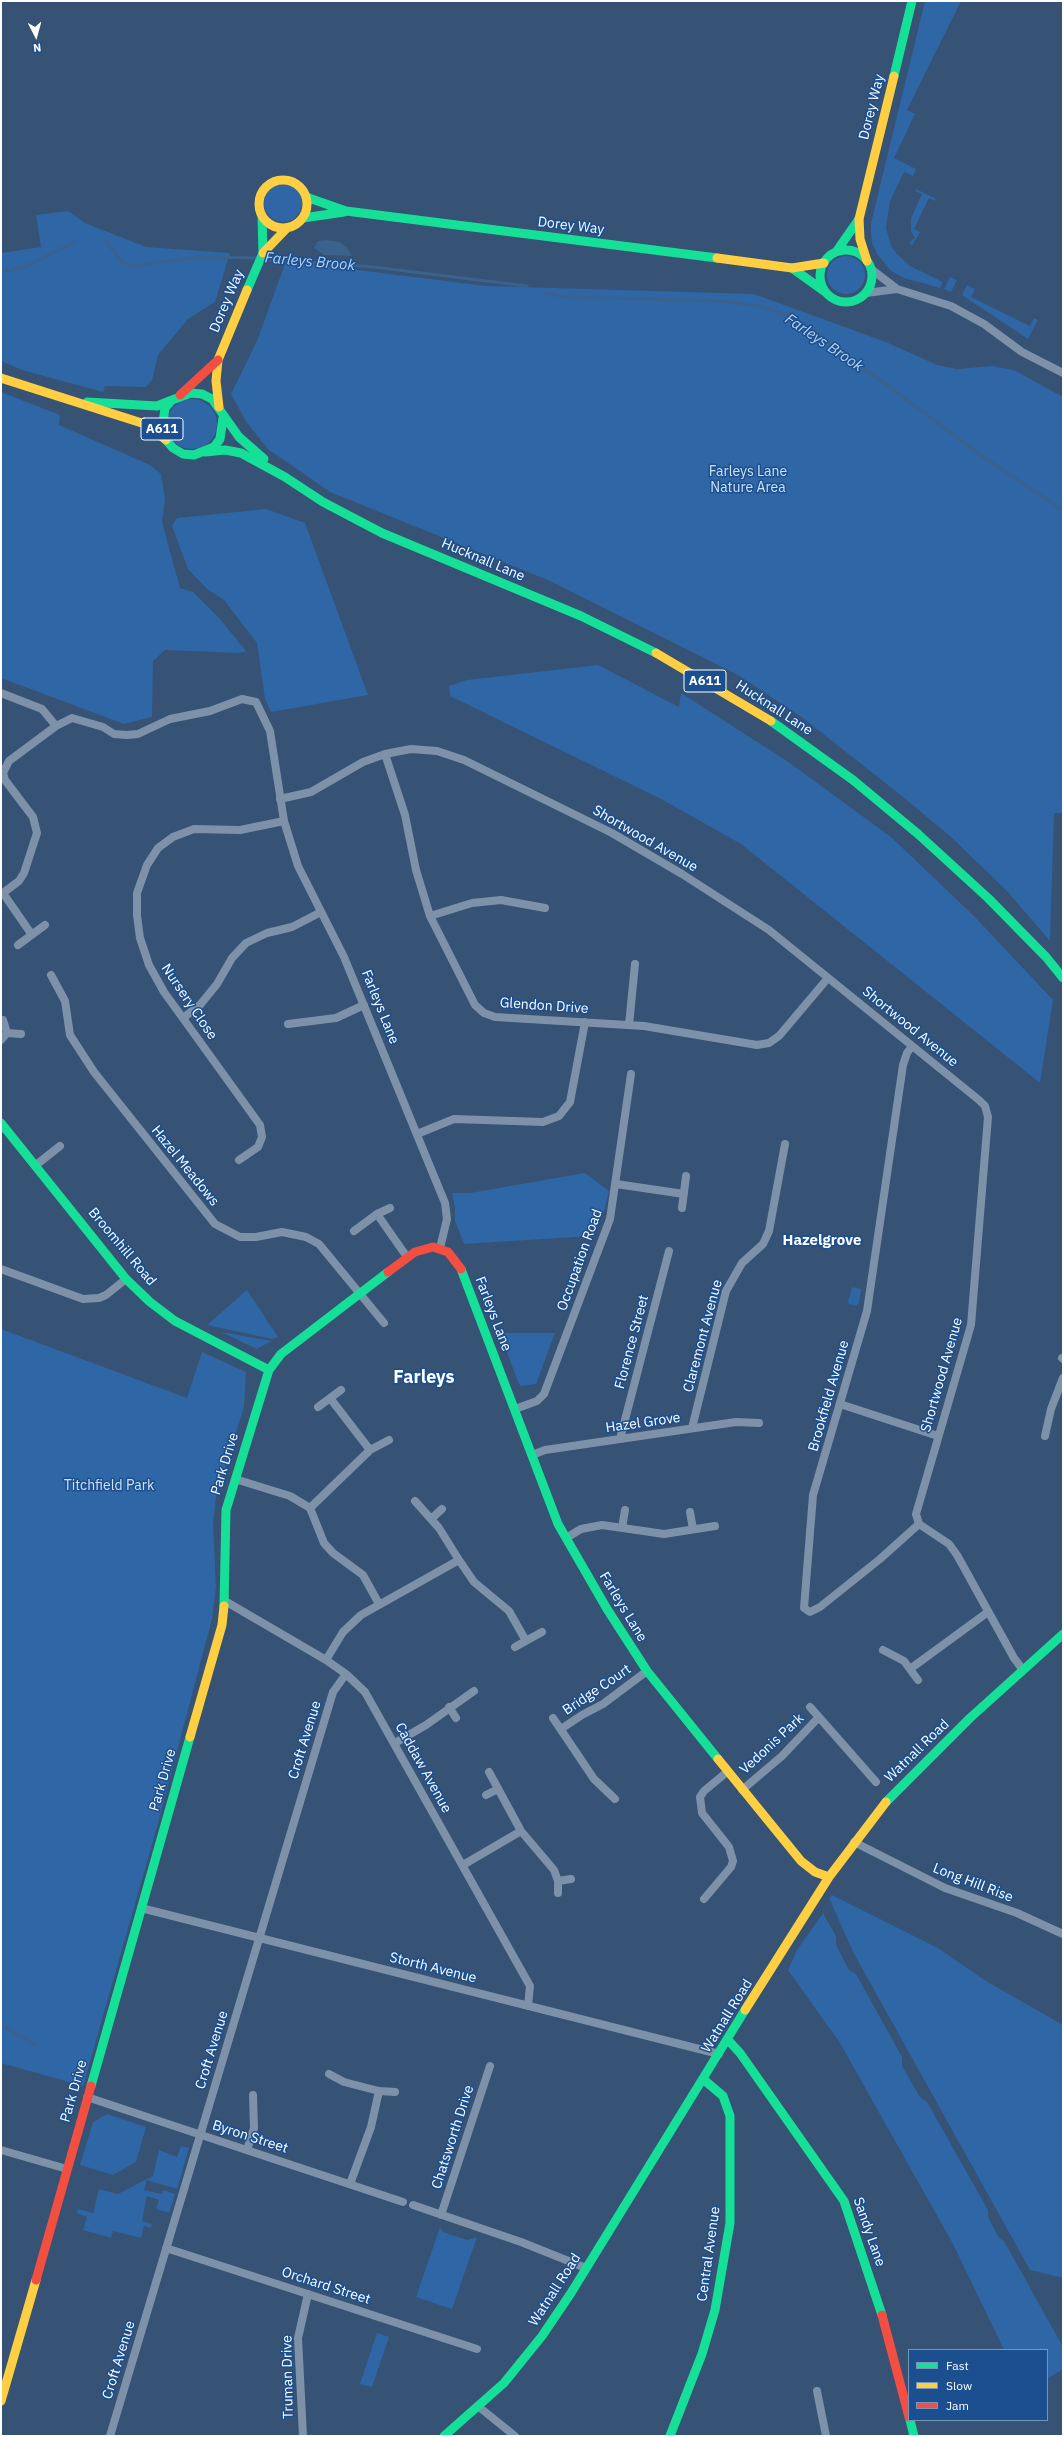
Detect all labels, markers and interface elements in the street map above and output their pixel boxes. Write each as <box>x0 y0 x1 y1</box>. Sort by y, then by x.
north arrow <box>16 16 56 56</box>
text: N <box>33 41 42 55</box>
street label: Dorey Way <box>856 72 888 142</box>
street label: Dorey Way <box>537 214 605 238</box>
water label: Farleys Brook <box>264 249 356 275</box>
street label: Dorey Way <box>206 267 248 335</box>
water label: Farleys Brook <box>782 310 866 376</box>
road number: A611 <box>141 418 183 440</box>
park label: Farleys Lane Nature Area <box>709 464 787 496</box>
street label: Hucknall Lane <box>439 535 527 585</box>
road number: A611 <box>684 670 726 692</box>
street label: Hucknall Lane <box>732 677 816 739</box>
street label: Shortwood Avenue <box>589 802 701 876</box>
street label: Nursery Close <box>157 961 221 1043</box>
street label: Farleys Lane <box>358 967 402 1047</box>
street label: Shortwood Avenue <box>859 983 961 1071</box>
street label: Glendon Drive <box>499 995 589 1017</box>
street label: Hazel Meadows <box>147 1122 223 1210</box>
street label: Broomhill Road <box>85 1205 159 1289</box>
street label: Occupation Road <box>554 1207 606 1313</box>
district label: Hazelgrove <box>783 1232 861 1250</box>
street label: Farleys Lane <box>471 1274 515 1354</box>
street label: Claremont Avenue <box>680 1278 726 1394</box>
street label: Florence Street <box>611 1293 653 1391</box>
street label: Shortwood Avenue <box>918 1316 966 1434</box>
street label: Brookfield Avenue <box>805 1338 853 1454</box>
district label: Farleys <box>393 1367 455 1389</box>
street label: Hazel Grove <box>604 1409 682 1437</box>
street label: Park Drive <box>208 1431 242 1497</box>
park label: Titchfield Park <box>64 1478 154 1494</box>
street label: Farleys Lane <box>596 1569 650 1645</box>
street label: Bridge Court <box>560 1661 634 1719</box>
street label: Croft Avenue <box>285 1699 325 1781</box>
street label: Vedonis Park <box>736 1710 808 1778</box>
street label: Watnall Road <box>881 1716 953 1786</box>
street label: Caddaw Avenue <box>391 1720 455 1816</box>
street label: Park Drive <box>146 1747 180 1813</box>
street label: Long Hill Rise <box>931 1860 1015 1906</box>
street label: Storth Avenue <box>388 1949 478 1987</box>
street label: Watnall Road <box>698 1976 756 2056</box>
street label: Croft Avenue <box>192 2009 232 2091</box>
street label: Park Drive <box>57 2058 91 2124</box>
street label: Chatsworth Drive <box>428 2083 478 2191</box>
street label: Byron Street <box>210 2117 290 2157</box>
street label: Sandy Lane <box>849 2195 889 2269</box>
street label: Central Avenue <box>694 2205 724 2303</box>
street label: Watnall Road <box>525 2251 585 2329</box>
street label: Orchard Street <box>279 2264 373 2308</box>
street label: Croft Avenue <box>99 2319 139 2401</box>
street label: Truman Drive <box>279 2335 297 2419</box>
legend <box>908 2349 1048 2421</box>
text: Fast <box>946 2358 969 2373</box>
text: Slow <box>946 2378 972 2393</box>
text: Jam <box>946 2398 969 2413</box>

